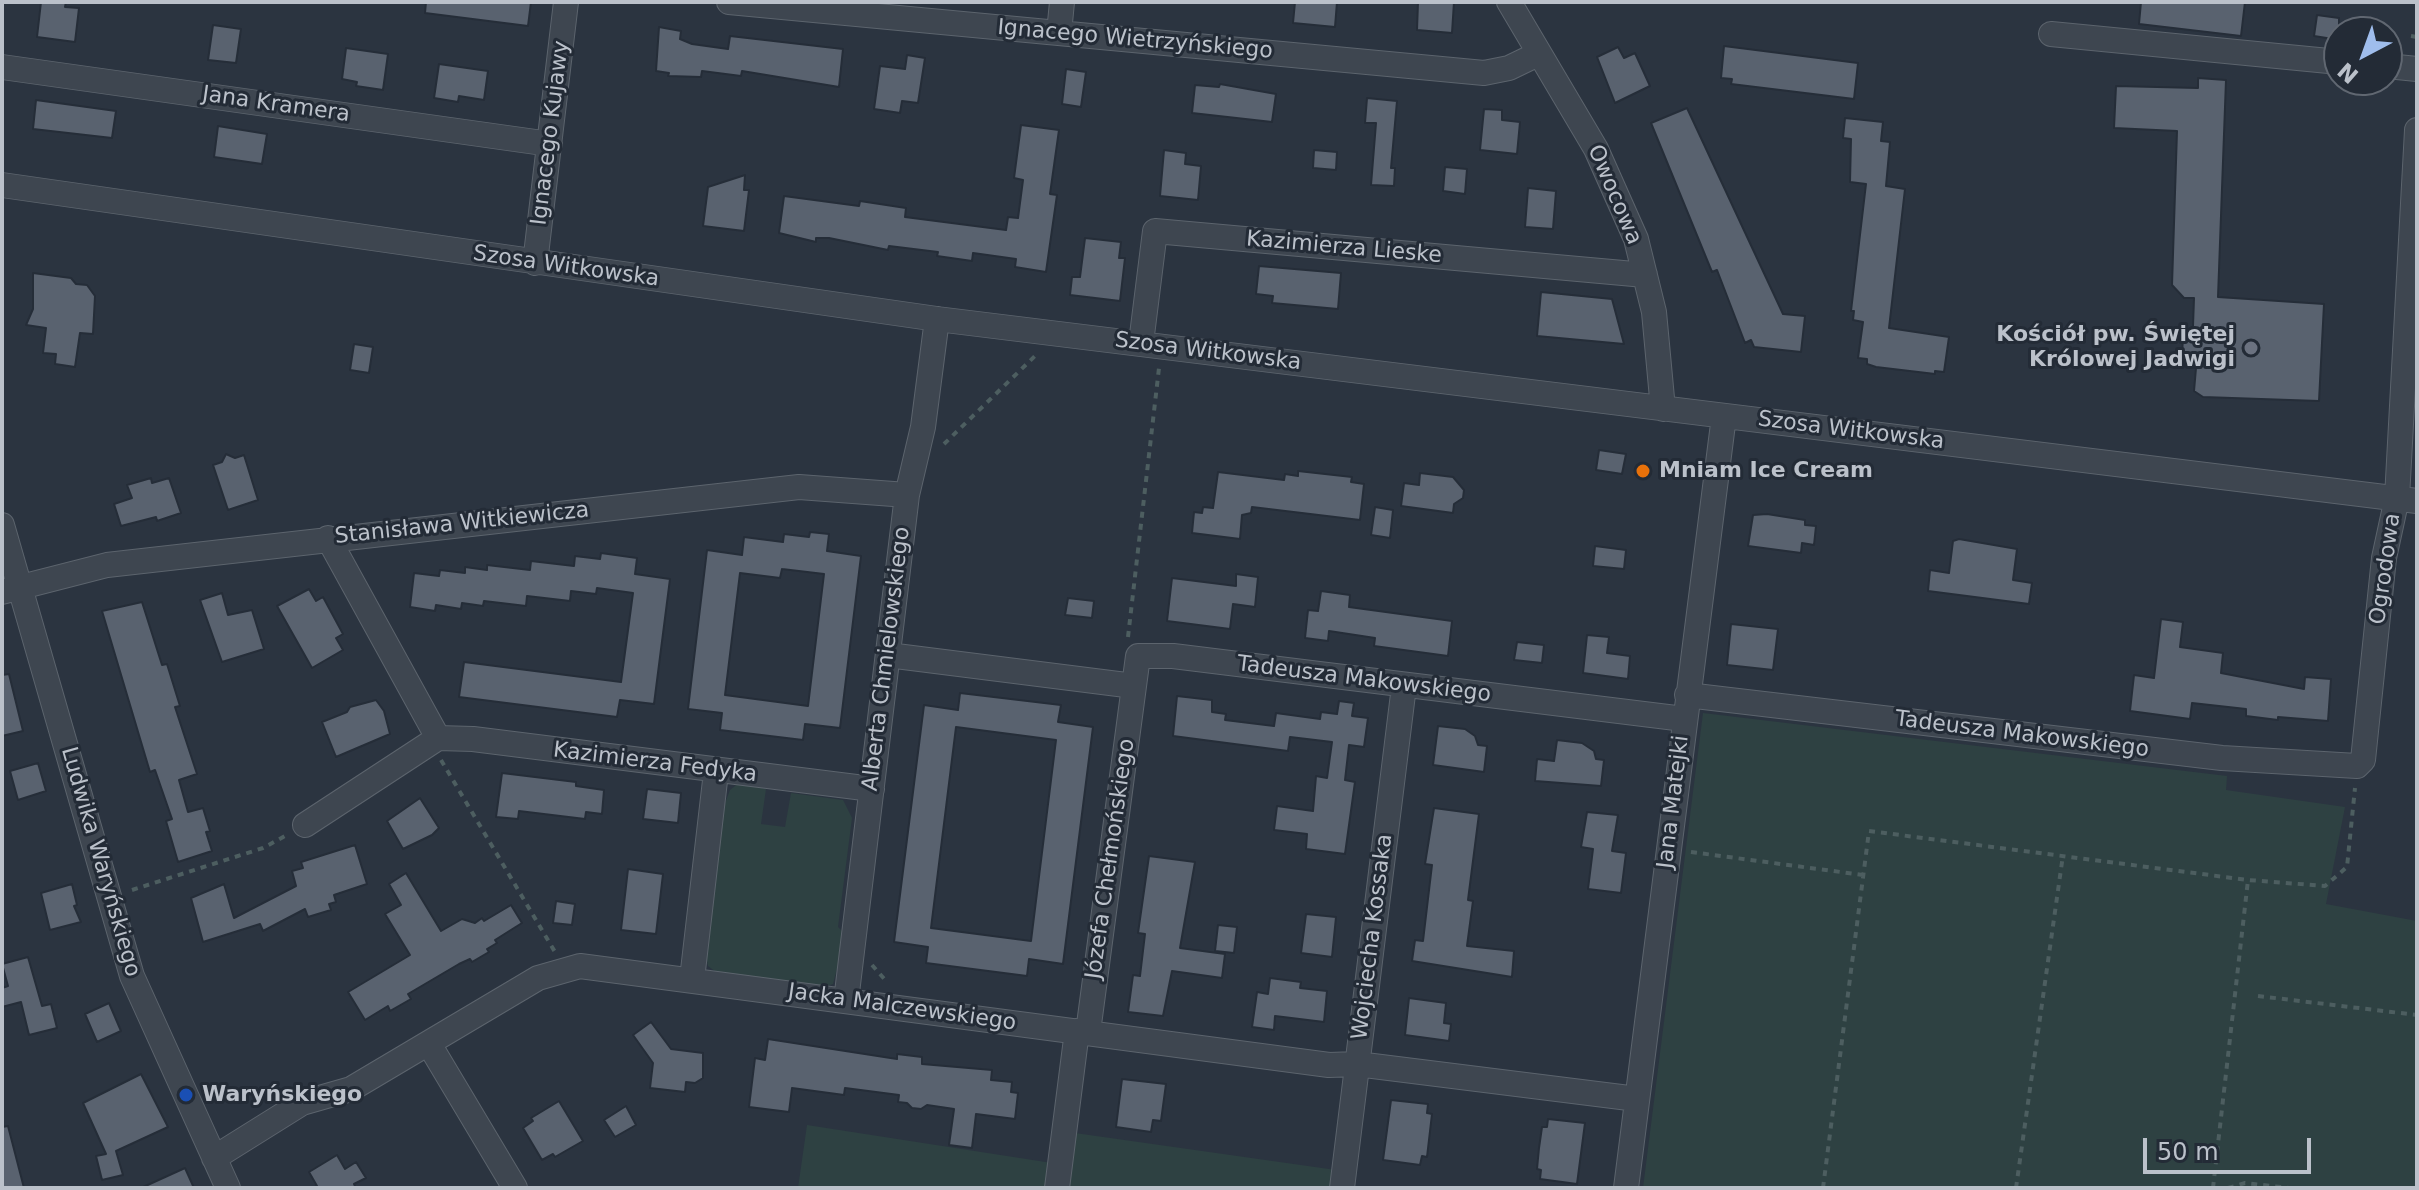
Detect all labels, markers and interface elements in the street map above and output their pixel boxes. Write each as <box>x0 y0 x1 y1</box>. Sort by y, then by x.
street label: Ignacego Wietrzyńskiego <box>996 15 1274 65</box>
north arrow <box>2323 16 2403 96</box>
street label: Ignacego Kujawy <box>527 39 575 227</box>
text: N <box>2333 58 2363 88</box>
street label: Jana Kramera <box>200 82 352 128</box>
street label: Owocowa <box>1581 141 1647 249</box>
street label: Kazimierza Lieske <box>1245 226 1443 270</box>
street label: Szosa Witkowska <box>471 241 661 293</box>
place label: Kościół pw. Świętej Królowej Jadwigi <box>1996 322 2235 374</box>
street label: Szosa Witkowska <box>1113 327 1303 377</box>
marker: Kościół pw. Świętej Królowej Jadwigi <box>2242 339 2260 357</box>
street label: Szosa Witkowska <box>1756 406 1946 456</box>
place label: Mniam Ice Cream <box>1659 458 1873 484</box>
marker: Mniam Ice Cream <box>1634 462 1652 480</box>
street label: Stanisława Witkiewicza <box>334 498 590 550</box>
street label: Ogrodowa <box>2365 512 2407 626</box>
street label: Alberta Chmielowskiego <box>858 525 916 793</box>
street label: Tadeusza Makowskiego <box>1236 651 1492 709</box>
street label: Tadeusza Makowskiego <box>1894 706 2150 764</box>
street label: Jana Matejki <box>1653 734 1695 870</box>
street label: Kazimierza Fedyka <box>552 737 758 789</box>
street label: Józefa Chełmońskiego <box>1081 737 1141 981</box>
street label: Ludwika Waryńskiego <box>55 744 145 980</box>
street label: Wojciecha Kossaka <box>1347 833 1399 1041</box>
street label: Jacka Malczewskiego <box>786 979 1018 1037</box>
place label: Waryńskiego <box>202 1082 362 1108</box>
marker: Waryńskiego <box>177 1086 195 1104</box>
scale bar <box>2147 1122 2315 1172</box>
text: 50 m <box>2157 1138 2219 1166</box>

